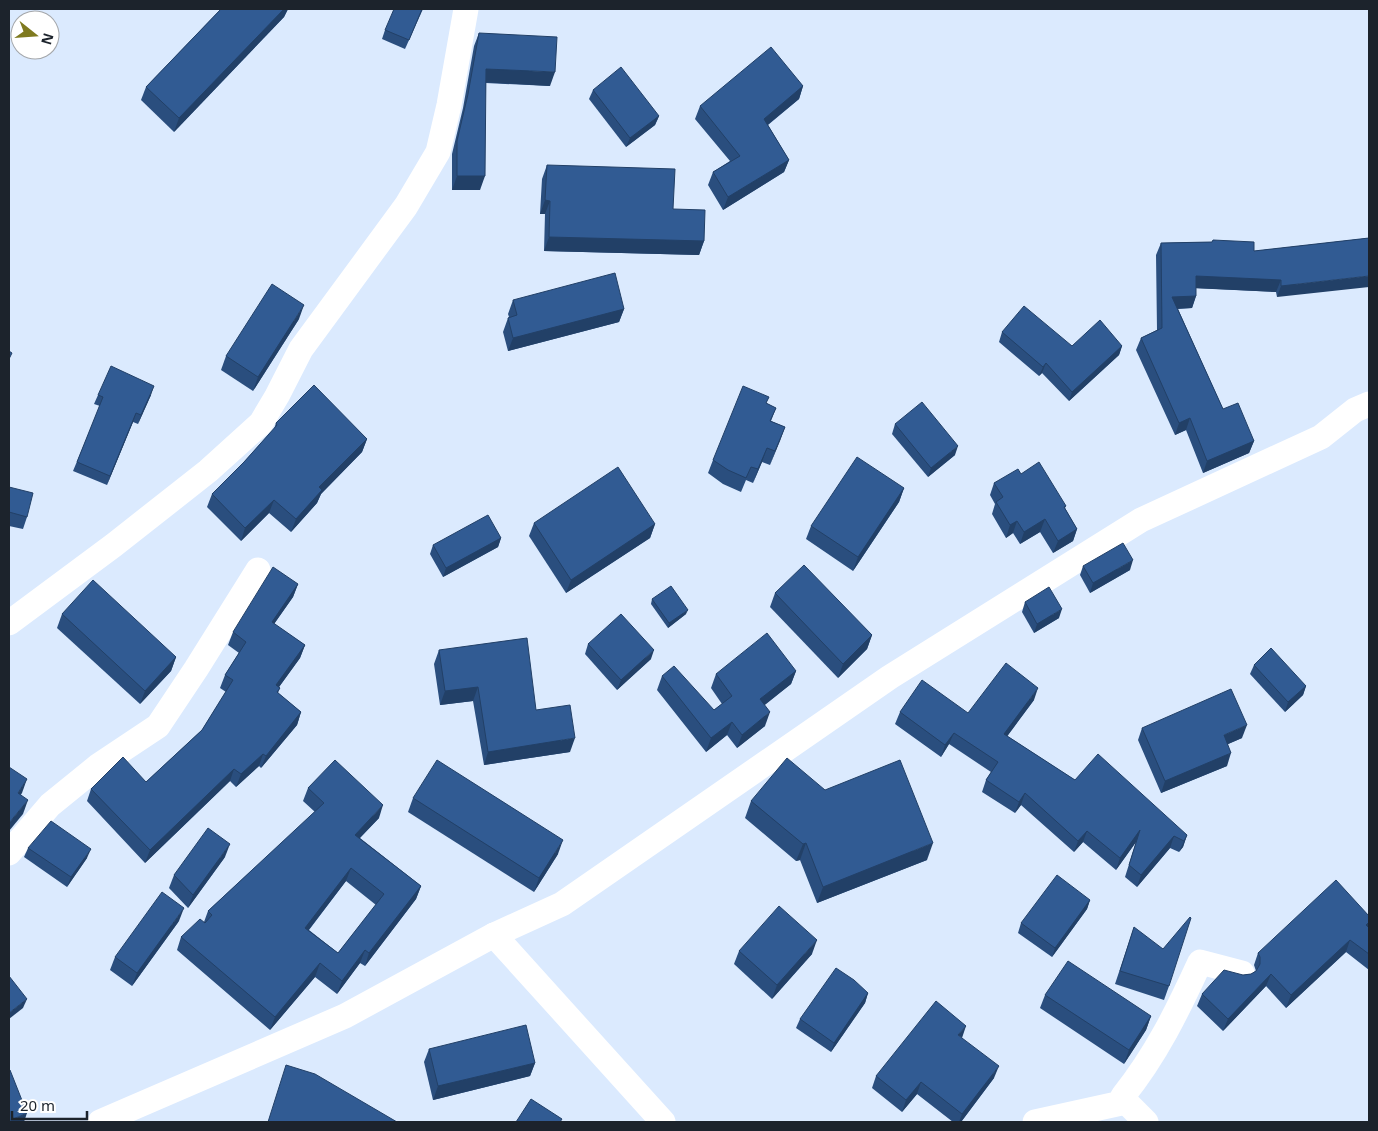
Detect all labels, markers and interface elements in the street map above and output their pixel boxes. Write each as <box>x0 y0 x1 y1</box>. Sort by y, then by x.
north arrow <box>10 10 60 60</box>
text: N <box>37 31 59 47</box>
scale bar <box>12 1088 88 1120</box>
text: 20 m <box>20 1095 55 1115</box>

